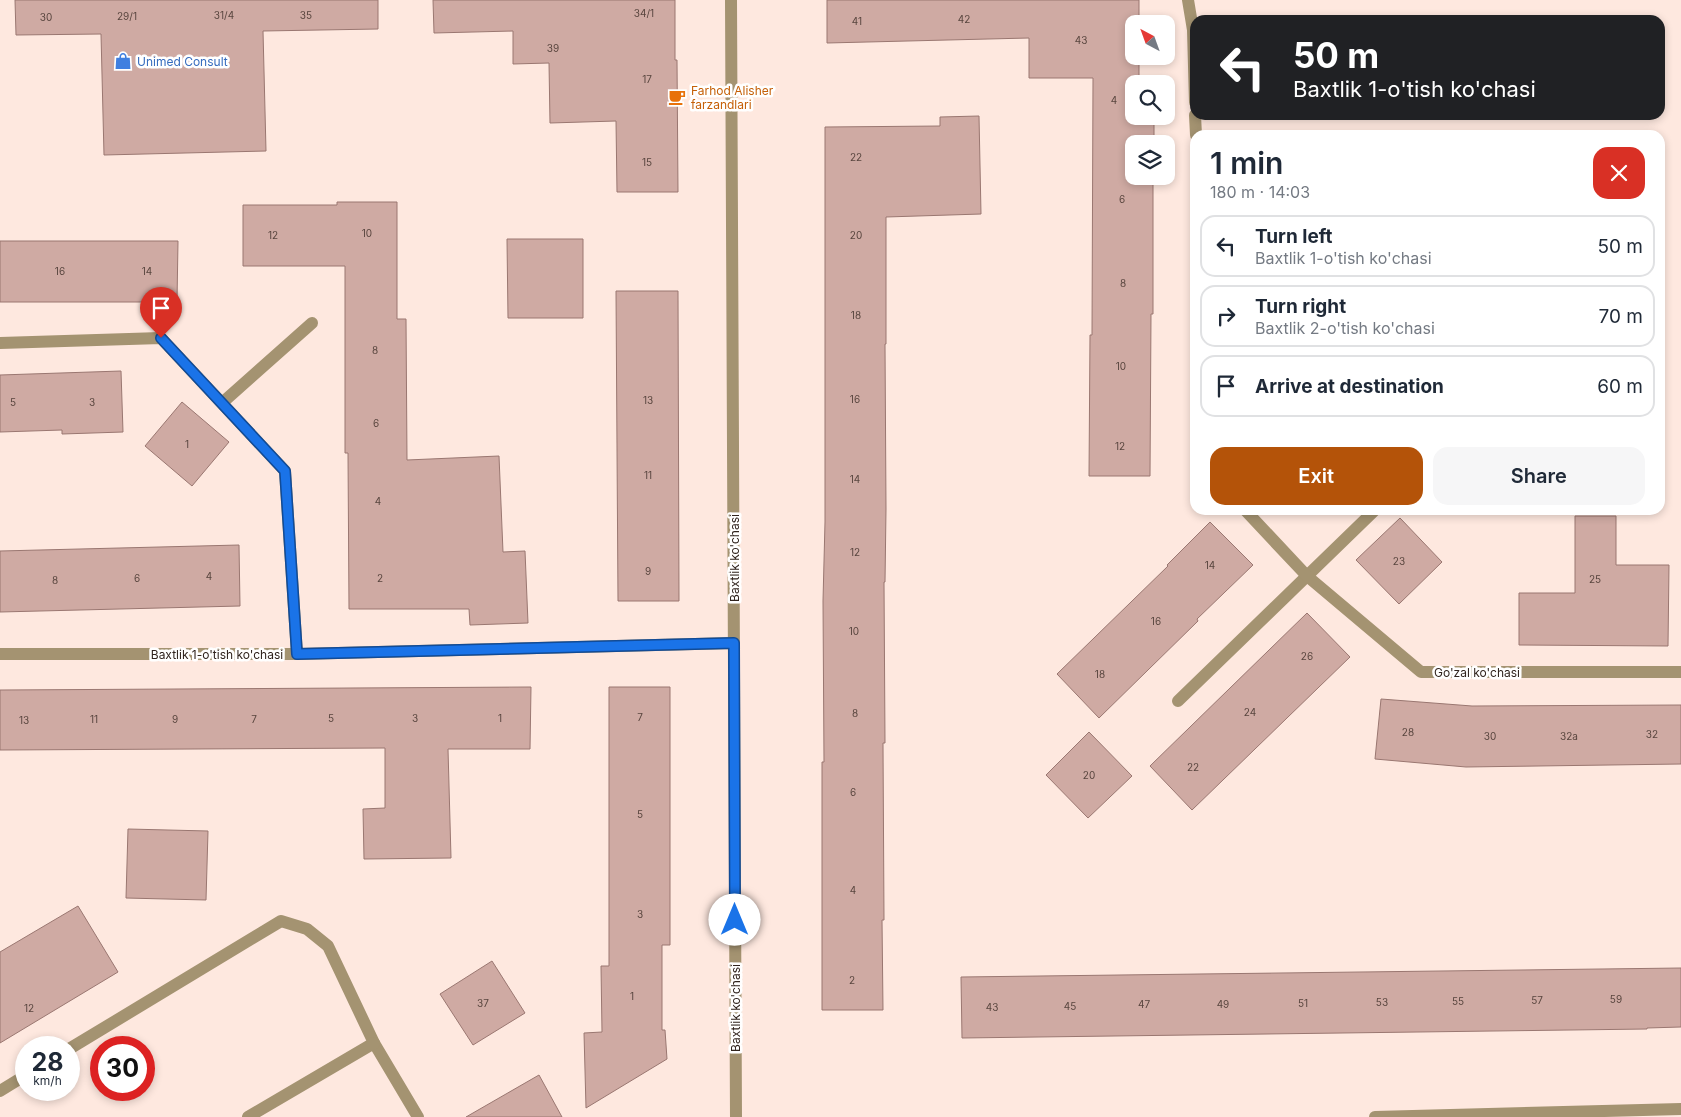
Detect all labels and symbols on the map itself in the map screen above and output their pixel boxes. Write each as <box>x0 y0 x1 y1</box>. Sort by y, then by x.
house number: 34/1 <box>634 7 654 19</box>
house number: 31/4 <box>214 9 234 21</box>
house number: 35 <box>300 9 312 21</box>
house number: 29/1 <box>117 10 137 22</box>
house number: 30 <box>40 11 52 23</box>
house number: 42 <box>958 13 970 25</box>
house number: 41 <box>852 15 862 27</box>
north arrow <box>1125 15 1175 65</box>
house number: 43 <box>1075 34 1087 46</box>
house number: 39 <box>547 42 559 54</box>
shop icon: Unimed Consult <box>113 51 133 71</box>
place label: Unimed Consult <box>137 54 228 69</box>
house number: 17 <box>642 73 652 85</box>
place label: Farhod Alisher farzandlari <box>691 83 774 112</box>
cafe icon: Farhod Alisher farzandlari <box>667 87 687 107</box>
house number: 4 <box>1111 94 1117 106</box>
house number: 22 <box>850 151 862 163</box>
house number: 15 <box>642 156 652 168</box>
house number: 6 <box>1119 193 1125 205</box>
house number: 10 <box>362 227 372 239</box>
house number: 12 <box>268 229 278 241</box>
house number: 20 <box>850 229 862 241</box>
house number: 16 <box>55 265 65 277</box>
house number: 14 <box>142 265 152 277</box>
house number: 8 <box>1120 277 1126 289</box>
pin <box>140 287 182 338</box>
house number: 18 <box>851 309 861 321</box>
house number: 8 <box>372 344 378 356</box>
house number: 10 <box>1116 360 1126 372</box>
house number: 16 <box>850 393 860 405</box>
house number: 13 <box>643 394 653 406</box>
house number: 5 <box>10 396 16 408</box>
house number: 3 <box>89 396 95 408</box>
house number: 6 <box>373 417 379 429</box>
house number: 1 <box>185 438 189 450</box>
house number: 12 <box>1115 440 1125 452</box>
house number: 11 <box>644 469 652 481</box>
house number: 14 <box>850 473 860 485</box>
house number: 4 <box>375 495 381 507</box>
street label: Baxtlik ko'chasi <box>727 514 742 602</box>
house number: 12 <box>850 546 860 558</box>
house number: 23 <box>1393 555 1405 567</box>
house number: 14 <box>1205 559 1215 571</box>
house number: 9 <box>645 565 651 577</box>
house number: 4 <box>206 570 212 582</box>
house number: 6 <box>134 572 140 584</box>
house number: 2 <box>377 572 383 584</box>
house number: 25 <box>1589 573 1601 585</box>
house number: 8 <box>52 574 58 586</box>
house number: 16 <box>1151 615 1161 627</box>
house number: 10 <box>849 625 859 637</box>
street label: Baxtlik 1-o'tish ko'chasi <box>151 647 283 662</box>
house number: 26 <box>1301 650 1313 662</box>
street label: Go'zal ko'chasi <box>1434 665 1520 680</box>
house number: 18 <box>1095 668 1105 680</box>
house number: 24 <box>1244 706 1256 718</box>
house number: 8 <box>852 707 858 719</box>
house number: 7 <box>637 711 643 723</box>
house number: 5 <box>328 712 334 724</box>
house number: 3 <box>412 712 418 724</box>
house number: 1 <box>498 712 502 724</box>
house number: 11 <box>90 713 98 725</box>
house number: 9 <box>172 713 178 725</box>
house number: 7 <box>251 713 257 725</box>
house number: 13 <box>19 714 29 726</box>
house number: 28 <box>1402 726 1414 738</box>
house number: 32 <box>1646 728 1658 740</box>
house number: 30 <box>1484 730 1496 742</box>
house number: 32a <box>1560 730 1578 742</box>
house number: 22 <box>1187 761 1199 773</box>
house number: 20 <box>1083 769 1095 781</box>
house number: 6 <box>850 786 856 798</box>
house number: 5 <box>637 808 643 820</box>
house number: 4 <box>850 884 856 896</box>
position arrow <box>708 893 760 945</box>
house number: 3 <box>637 908 643 920</box>
street label: Baxtlik ko'chasi <box>728 964 743 1052</box>
house number: 2 <box>849 974 855 986</box>
house number: 1 <box>630 990 634 1002</box>
house number: 59 <box>1610 993 1622 1005</box>
house number: 57 <box>1531 994 1543 1006</box>
house number: 55 <box>1452 995 1464 1007</box>
house number: 53 <box>1376 996 1388 1008</box>
house number: 37 <box>477 997 489 1009</box>
house number: 51 <box>1298 997 1308 1009</box>
house number: 47 <box>1138 998 1150 1010</box>
house number: 49 <box>1217 998 1229 1010</box>
house number: 45 <box>1064 1000 1076 1012</box>
house number: 43 <box>986 1001 998 1013</box>
house number: 12 <box>24 1002 34 1014</box>
speed limit sign: 30 <box>90 1036 155 1101</box>

